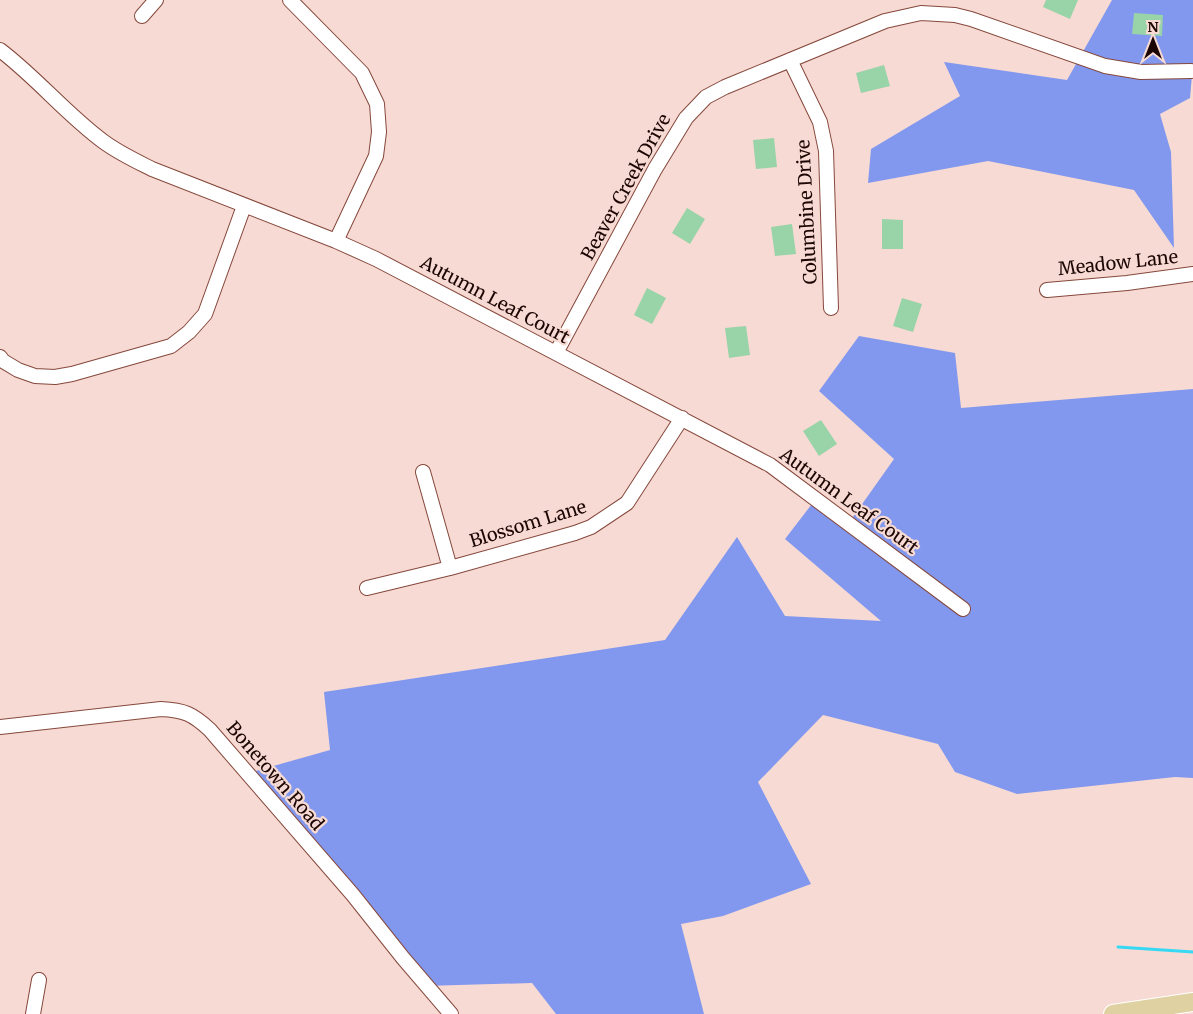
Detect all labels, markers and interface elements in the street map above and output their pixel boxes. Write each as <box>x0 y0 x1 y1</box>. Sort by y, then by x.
north arrow <box>1128 15 1178 65</box>
text: N <box>1147 18 1159 36</box>
street label: Beaver Creek Drive <box>576 110 675 264</box>
street label: Columbine Drive <box>791 139 822 285</box>
street label: Meadow Lane <box>1057 245 1179 280</box>
street label: Autumn Leaf Court <box>416 250 574 349</box>
street label: Autumn Leaf Court <box>775 442 923 559</box>
street label: Blossom Lane <box>467 495 589 552</box>
street label: Bonetown Road <box>222 716 329 835</box>

